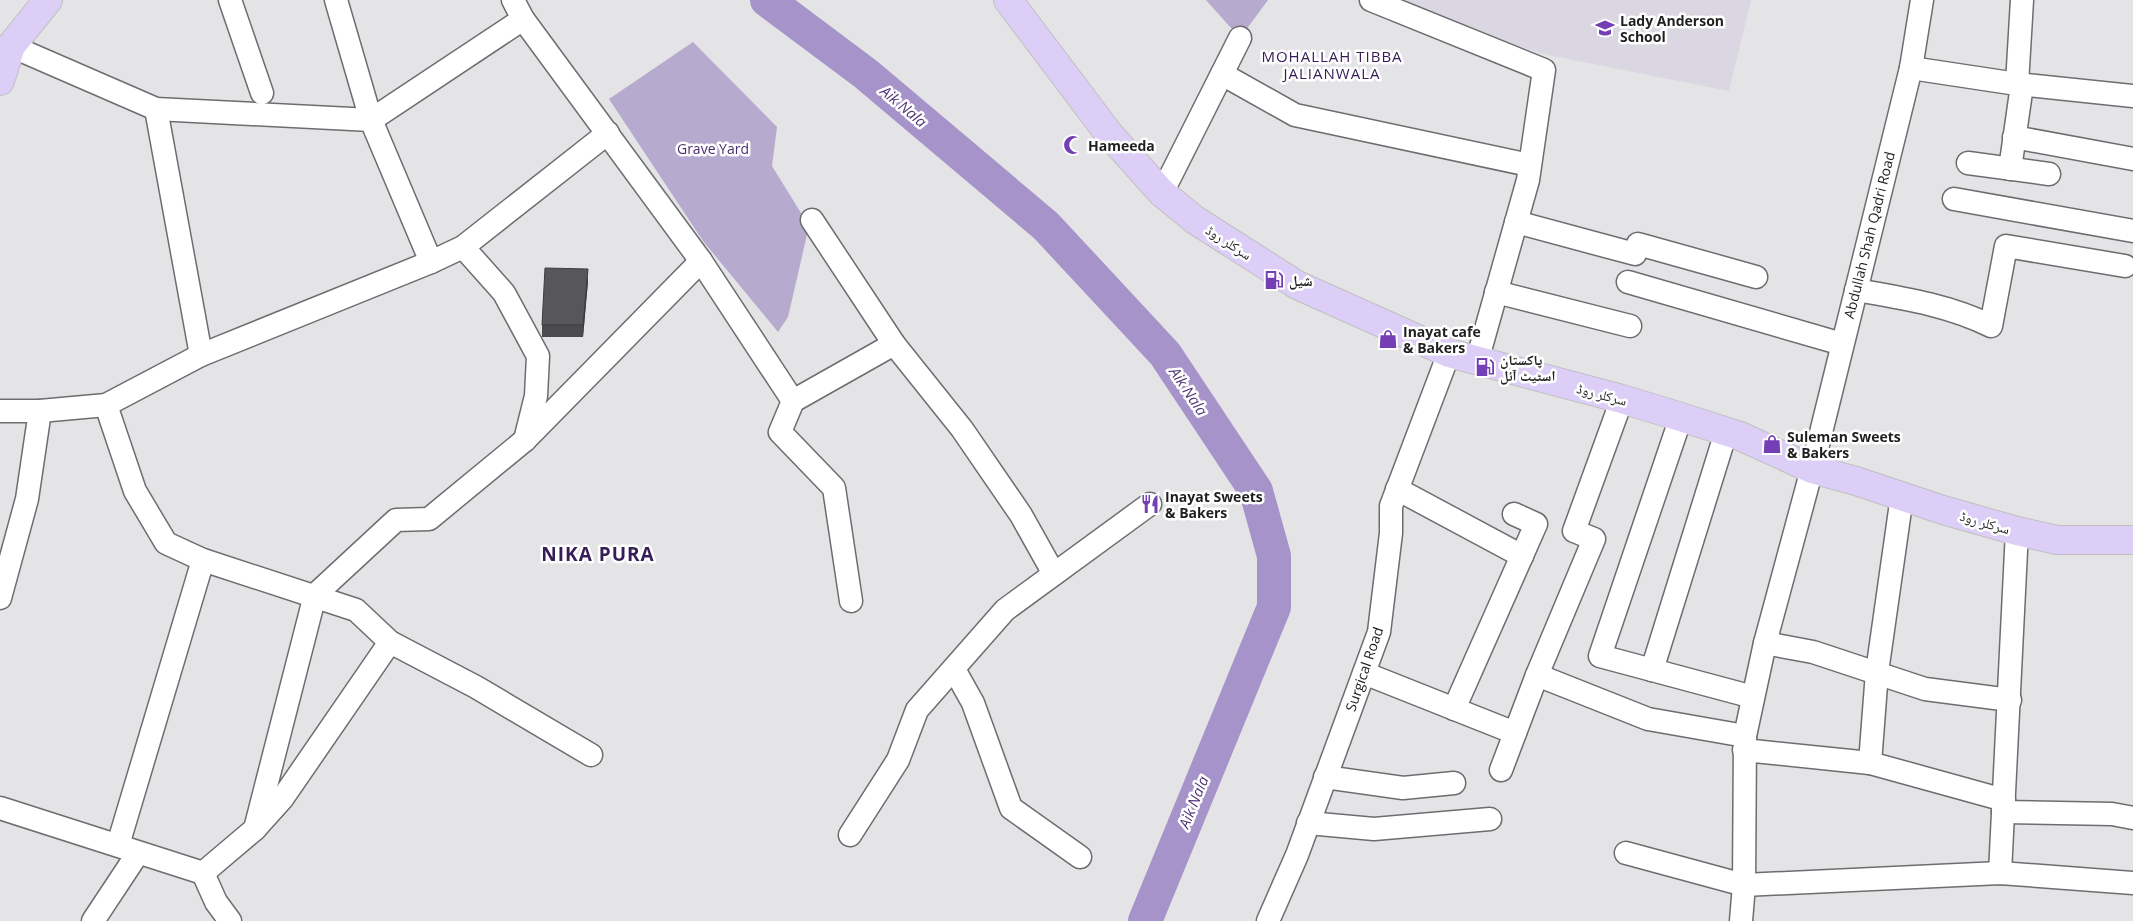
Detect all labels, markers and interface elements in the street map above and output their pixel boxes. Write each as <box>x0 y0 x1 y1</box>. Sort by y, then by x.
place label: Lady Anderson School <box>1620 11 1724 46</box>
school or university icon: Lady Anderson School <box>1594 17 1616 39</box>
district label: MOHALLAH TIBBA JALIANWALA <box>1261 46 1403 83</box>
water label: Aik Nala <box>876 80 932 132</box>
mosque icon: Hameeda <box>1062 134 1084 156</box>
place label: Hameeda <box>1088 136 1155 155</box>
park label: Grave Yard <box>677 139 749 158</box>
street label: Abdullah Shah Qadri Road <box>1839 150 1899 320</box>
street label: سرکلر روڈ <box>1202 220 1256 264</box>
fuel station icon: شیل <box>1263 269 1285 291</box>
place label: شیل <box>1289 271 1313 290</box>
place label: Inayat cafe & Bakers <box>1403 322 1481 357</box>
shop icon: Inayat cafe & Bakers <box>1377 328 1399 350</box>
place label: پاکستان اسٹیٹ آئل <box>1500 350 1555 385</box>
fuel station icon: پاکستان اسٹیٹ آئل <box>1474 356 1496 378</box>
water label: Aik Nala <box>1165 362 1213 420</box>
street label: سرکلر روڈ <box>1575 378 1629 410</box>
place label: Suleman Sweets & Bakers <box>1787 427 1901 462</box>
shop icon: Suleman Sweets & Bakers <box>1761 433 1783 455</box>
place label: Inayat Sweets & Bakers <box>1165 487 1263 522</box>
restaurant icon: Inayat Sweets & Bakers <box>1139 493 1161 515</box>
street label: سرکلر روڈ <box>1958 506 2012 538</box>
district label: NIKA PURA <box>541 541 655 567</box>
street label: Surgical Road <box>1341 624 1387 714</box>
water label: Aik Nala <box>1173 772 1213 832</box>

